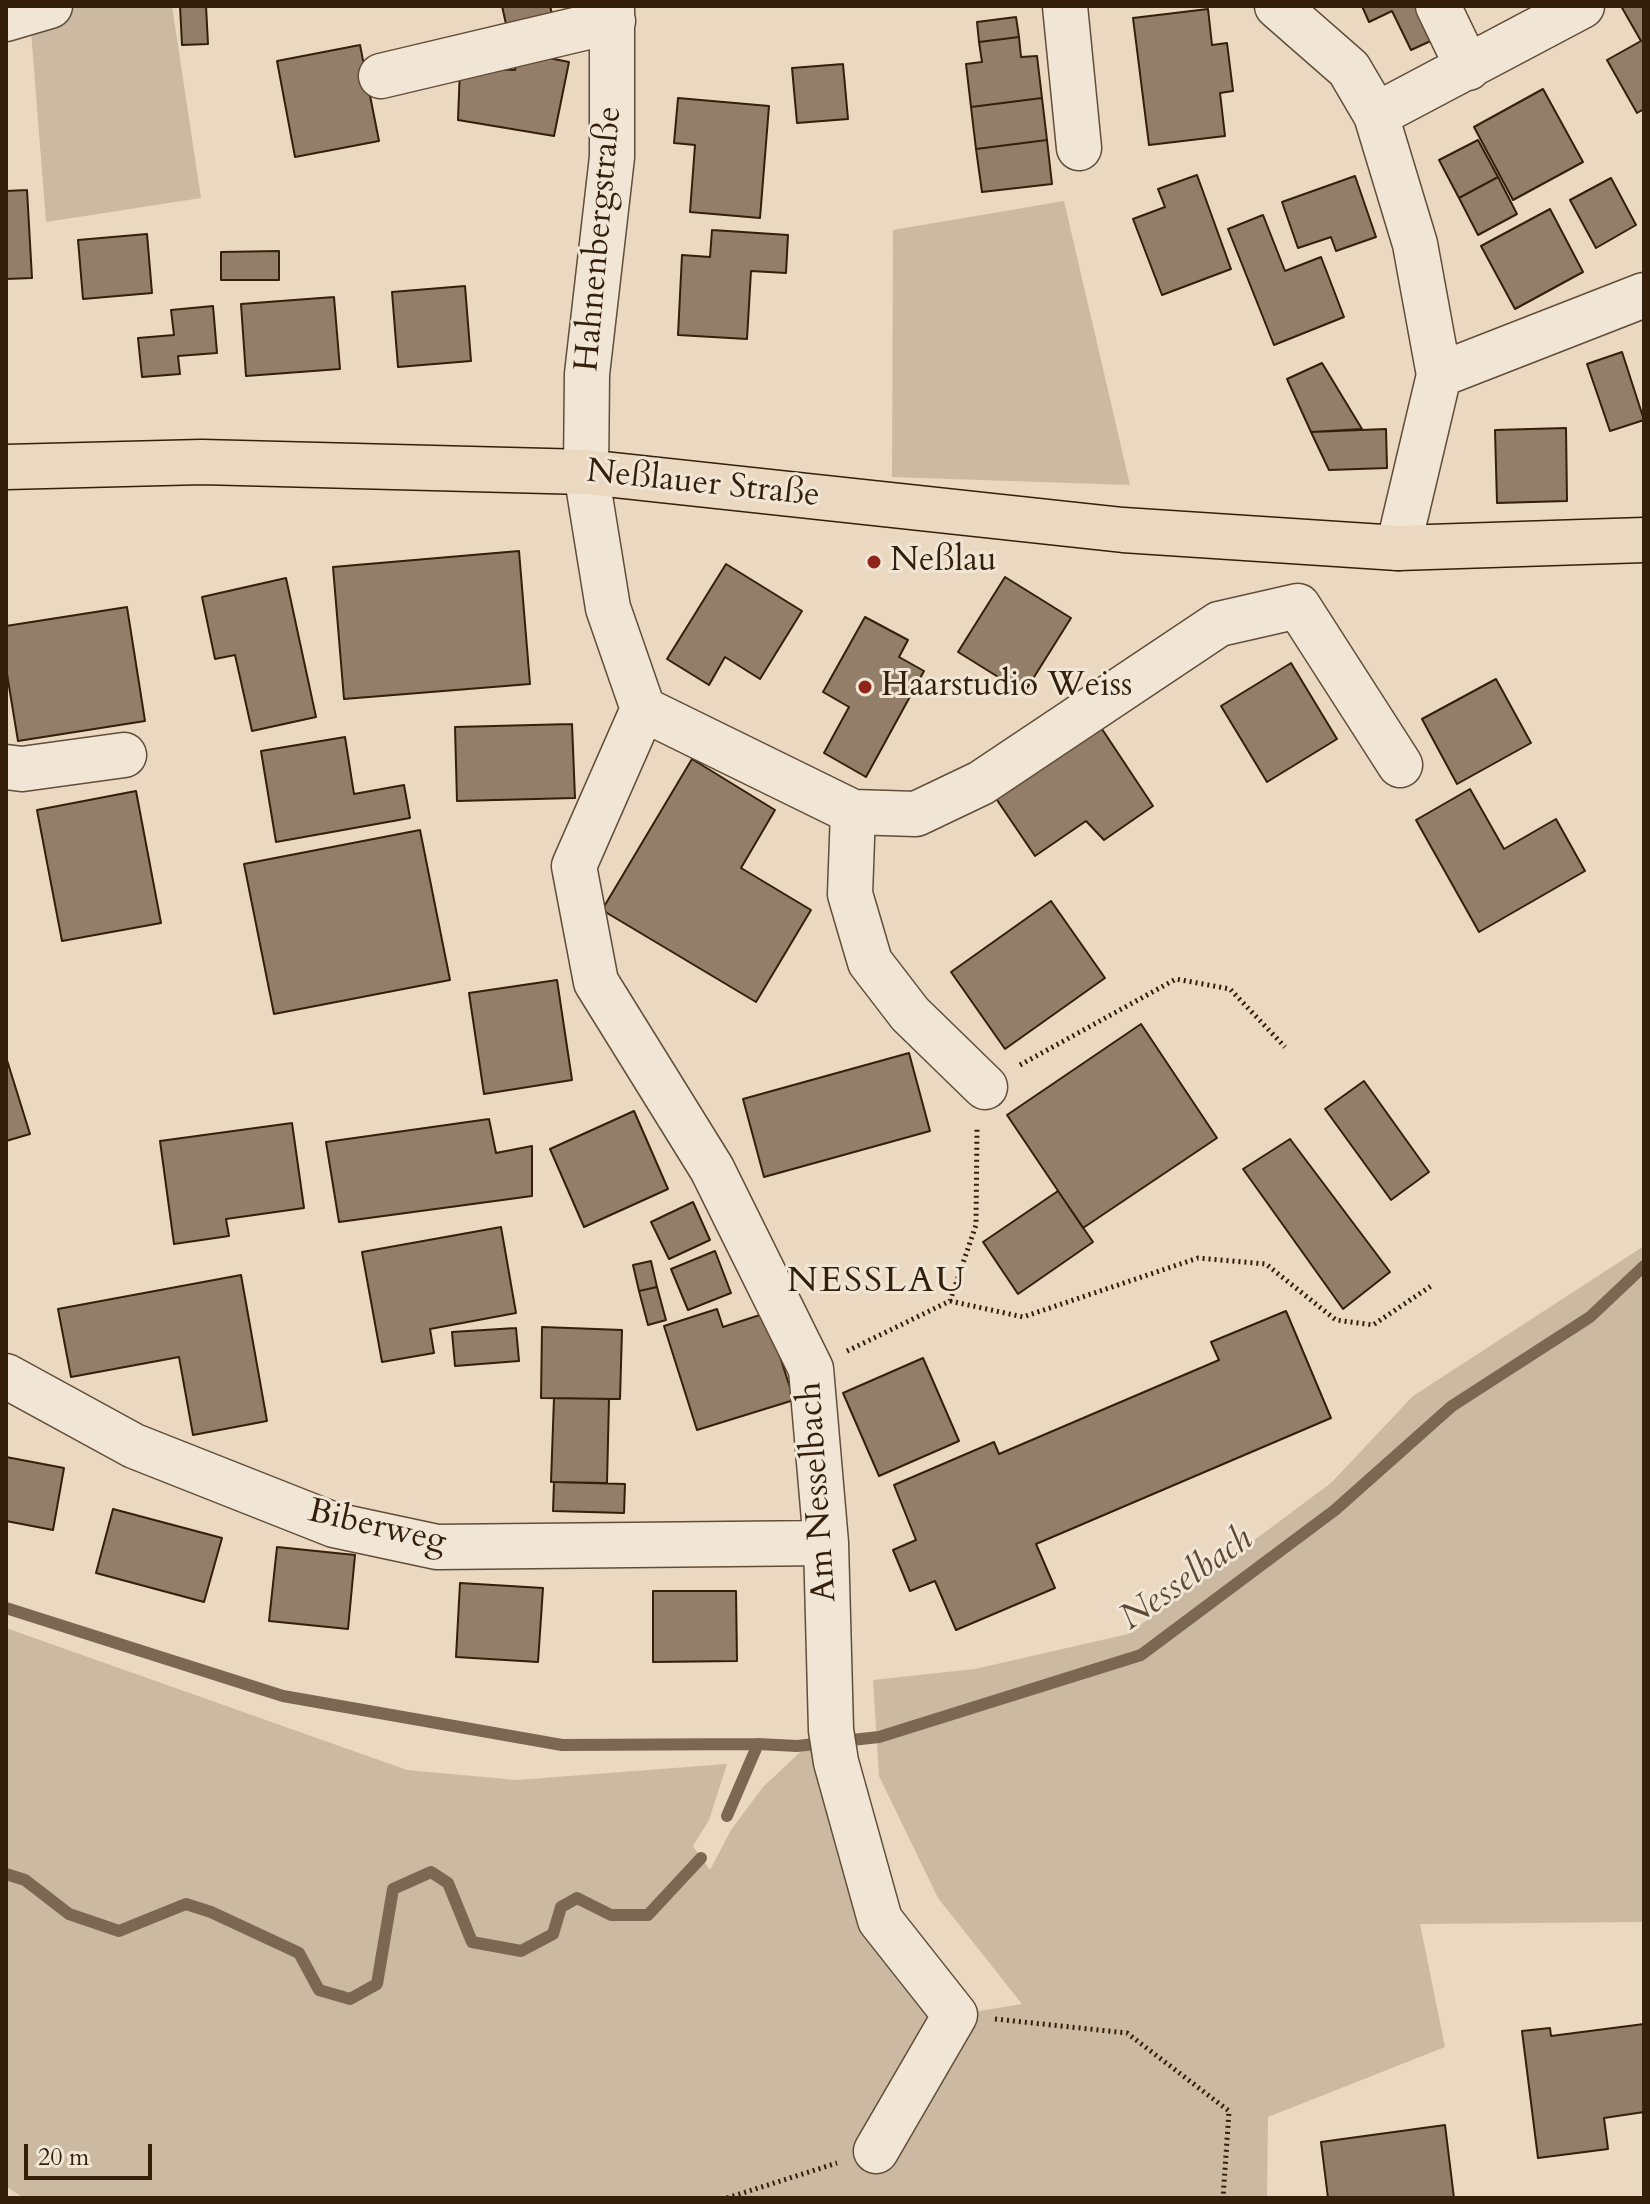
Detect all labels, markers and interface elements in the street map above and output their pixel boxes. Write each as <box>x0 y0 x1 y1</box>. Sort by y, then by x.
street label: Hahnenbergstraße <box>568 105 632 373</box>
street label: Neßlauer Straße <box>584 452 822 518</box>
place label: Neßlau <box>890 542 997 582</box>
marker: Neßlau <box>865 553 883 571</box>
place label: Haarstudio Weiss <box>881 667 1132 707</box>
marker: Haarstudio Weiss <box>856 678 874 696</box>
district label: NESSLAU <box>787 1261 967 1305</box>
street label: Am Nesselbach <box>791 1381 847 1603</box>
street label: Biberweg <box>304 1492 450 1564</box>
water label: Nesselbach <box>1113 1519 1261 1641</box>
scale bar <box>28 2128 156 2178</box>
text: 20 m <box>38 2141 89 2174</box>

